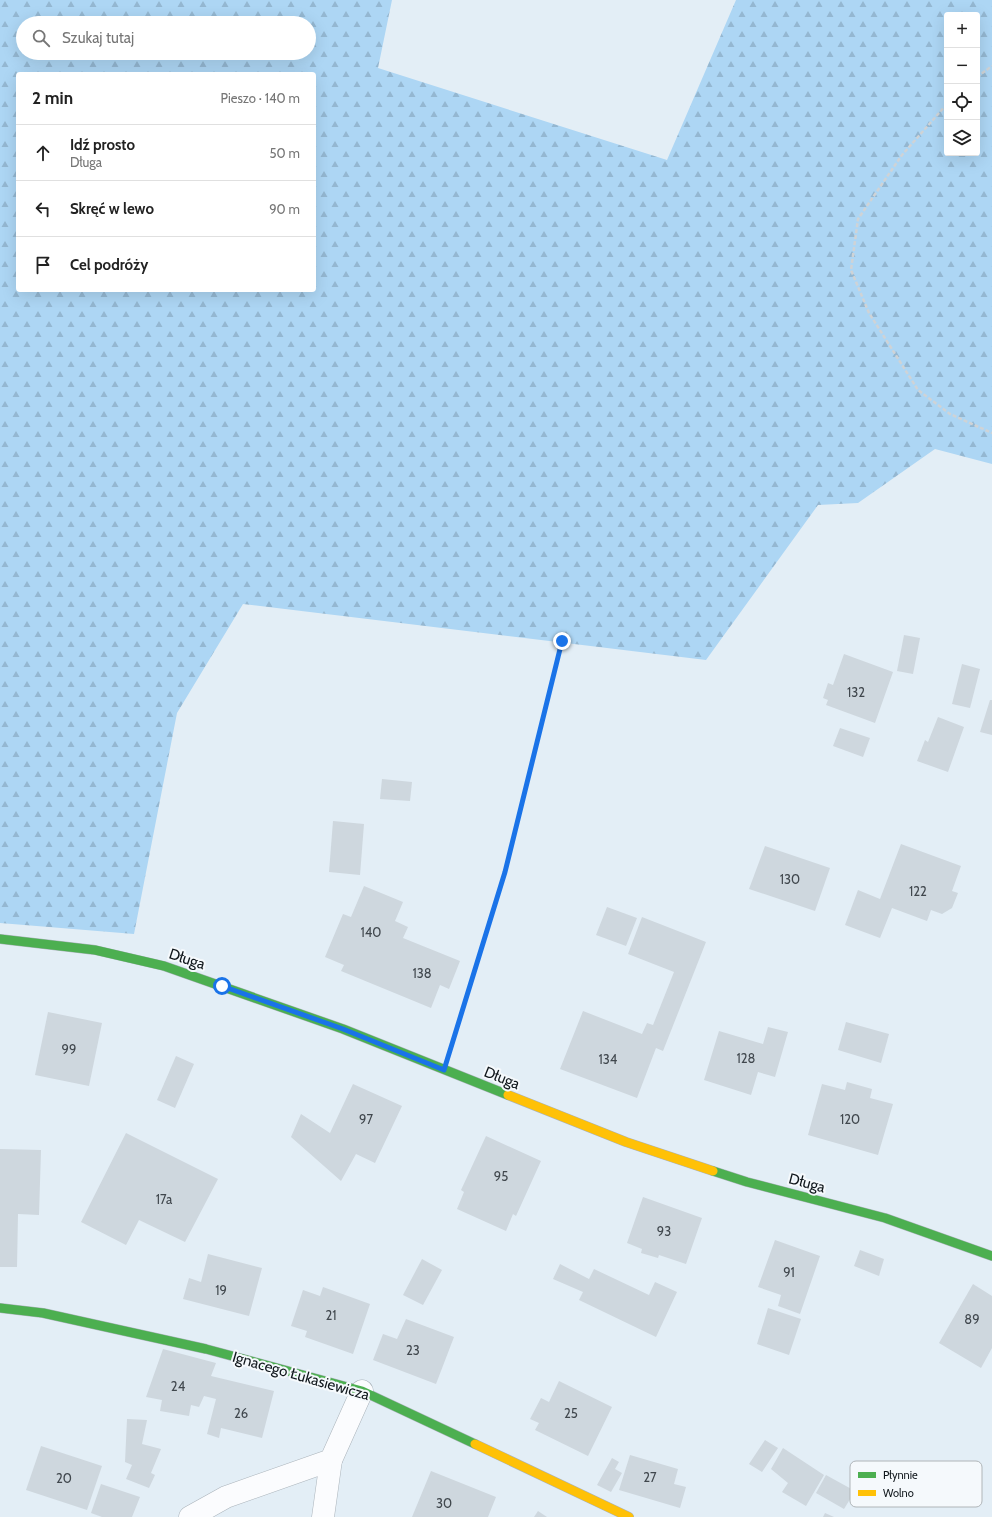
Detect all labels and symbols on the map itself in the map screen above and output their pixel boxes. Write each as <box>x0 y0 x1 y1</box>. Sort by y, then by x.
route end <box>553 632 571 650</box>
house number: 132 <box>847 684 865 700</box>
house number: 130 <box>780 871 800 887</box>
house number: 122 <box>909 883 927 899</box>
house number: 140 <box>361 924 381 940</box>
street label: Długa <box>167 945 208 974</box>
house number: 138 <box>412 965 432 981</box>
route start <box>213 977 231 995</box>
house number: 99 <box>62 1041 76 1057</box>
house number: 128 <box>737 1050 756 1066</box>
house number: 134 <box>599 1051 618 1067</box>
street label: Długa <box>481 1063 523 1094</box>
house number: 97 <box>359 1111 373 1127</box>
house number: 120 <box>840 1111 860 1127</box>
house number: 95 <box>494 1168 508 1184</box>
street label: Długa <box>787 1170 828 1197</box>
house number: 17a <box>156 1191 173 1207</box>
house number: 93 <box>657 1223 671 1239</box>
house number: 91 <box>783 1264 795 1280</box>
house number: 19 <box>215 1282 227 1298</box>
house number: 21 <box>325 1307 337 1323</box>
house number: 89 <box>964 1311 980 1327</box>
house number: 23 <box>406 1342 420 1358</box>
street label: Ignacego Łukasiewicza <box>230 1348 372 1404</box>
house number: 24 <box>171 1378 186 1394</box>
house number: 26 <box>234 1405 248 1421</box>
house number: 25 <box>564 1405 578 1421</box>
legend <box>850 1461 982 1507</box>
text: Płynnie <box>883 1468 918 1482</box>
house number: 27 <box>643 1469 657 1485</box>
house number: 20 <box>56 1470 72 1486</box>
text: Wolno <box>883 1486 914 1500</box>
house number: 30 <box>436 1495 452 1511</box>

